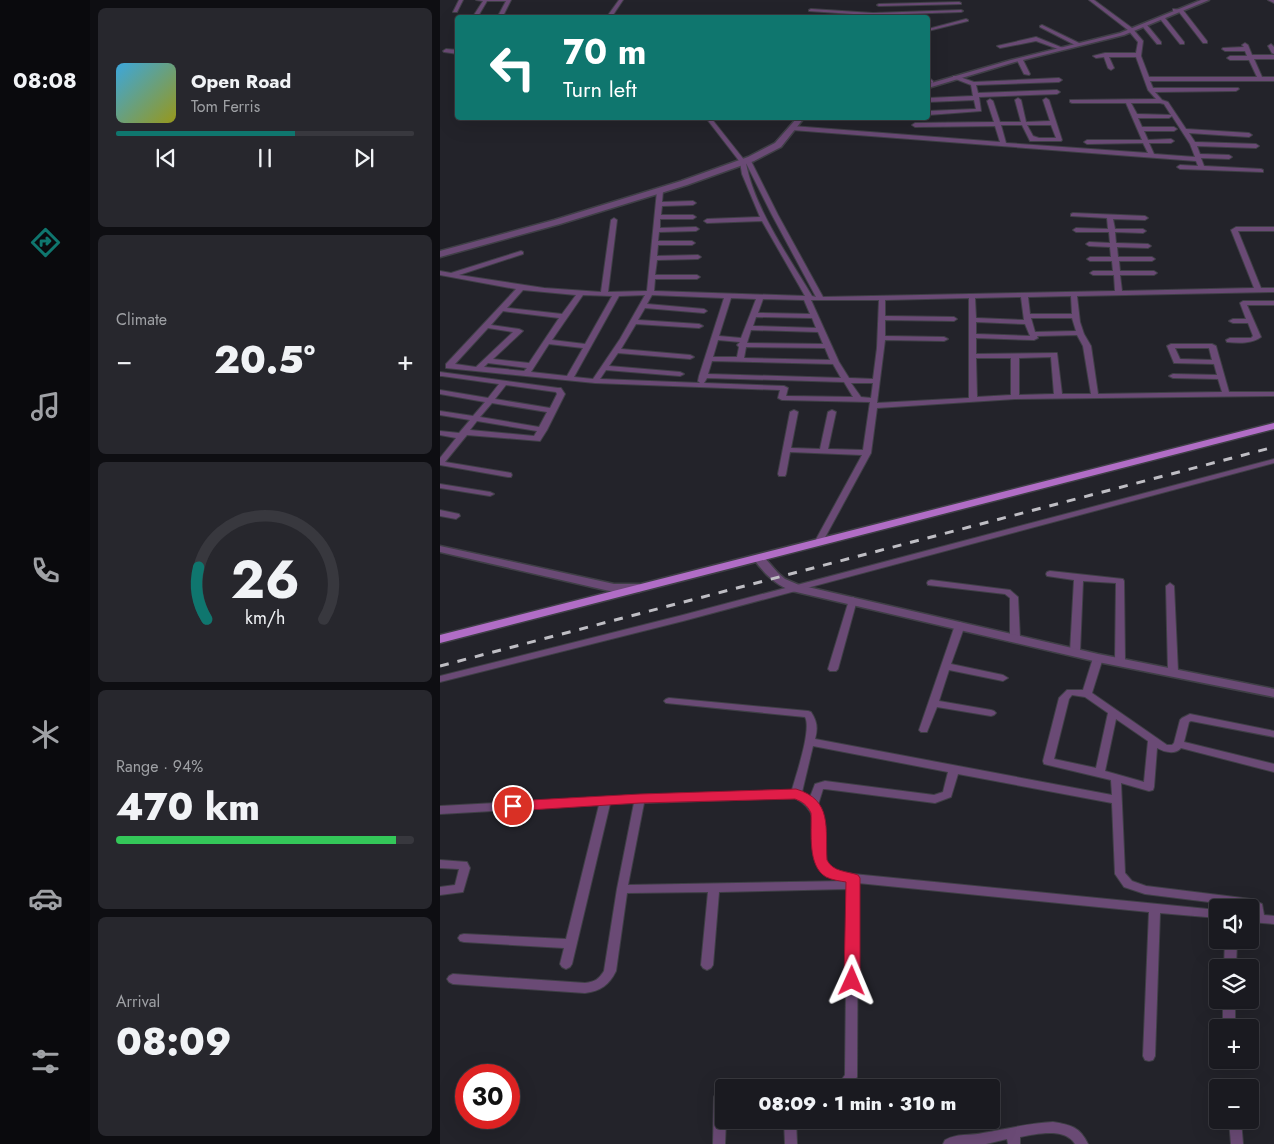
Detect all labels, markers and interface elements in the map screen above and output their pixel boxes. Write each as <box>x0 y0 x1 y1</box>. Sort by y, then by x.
text: 70 m <box>563 27 646 77</box>
icon: left <box>480 35 545 100</box>
text: 08:08 <box>13 64 77 96</box>
text: Open Road <box>191 68 291 95</box>
text: Turn left <box>563 73 637 105</box>
text: Tom Ferris <box>191 95 260 118</box>
icon: previous <box>152 144 180 172</box>
icon: pause <box>251 144 279 172</box>
icon: next <box>350 144 378 172</box>
icon: directions <box>28 225 63 260</box>
text: Climate <box>116 308 167 331</box>
text: 20.5° <box>214 332 315 387</box>
text: − <box>116 340 133 381</box>
text: + <box>397 340 414 381</box>
icon: music <box>28 389 63 424</box>
text: 26 <box>231 542 299 618</box>
icon: phone <box>28 553 63 588</box>
text: km/h <box>245 605 285 631</box>
icon: climate <box>28 717 63 752</box>
text: Range · 94% <box>116 755 203 778</box>
text: 470 km <box>116 779 260 834</box>
pin <box>492 785 534 827</box>
icon: arrive <box>499 792 527 820</box>
icon: car <box>28 881 63 916</box>
map controls <box>1209 899 1259 1129</box>
button: sound <box>1209 899 1259 949</box>
position arrow <box>825 954 877 1006</box>
button: layers <box>1209 959 1259 1009</box>
text: Arrival <box>116 990 160 1013</box>
text: 08:09 <box>116 1014 231 1069</box>
button: + <box>1209 1019 1259 1069</box>
icon: filters <box>28 1044 63 1079</box>
speed limit sign: 30 <box>455 1064 520 1129</box>
button: − <box>1209 1079 1259 1129</box>
text: 08:09 · 1 min · 310 m <box>759 1090 956 1117</box>

